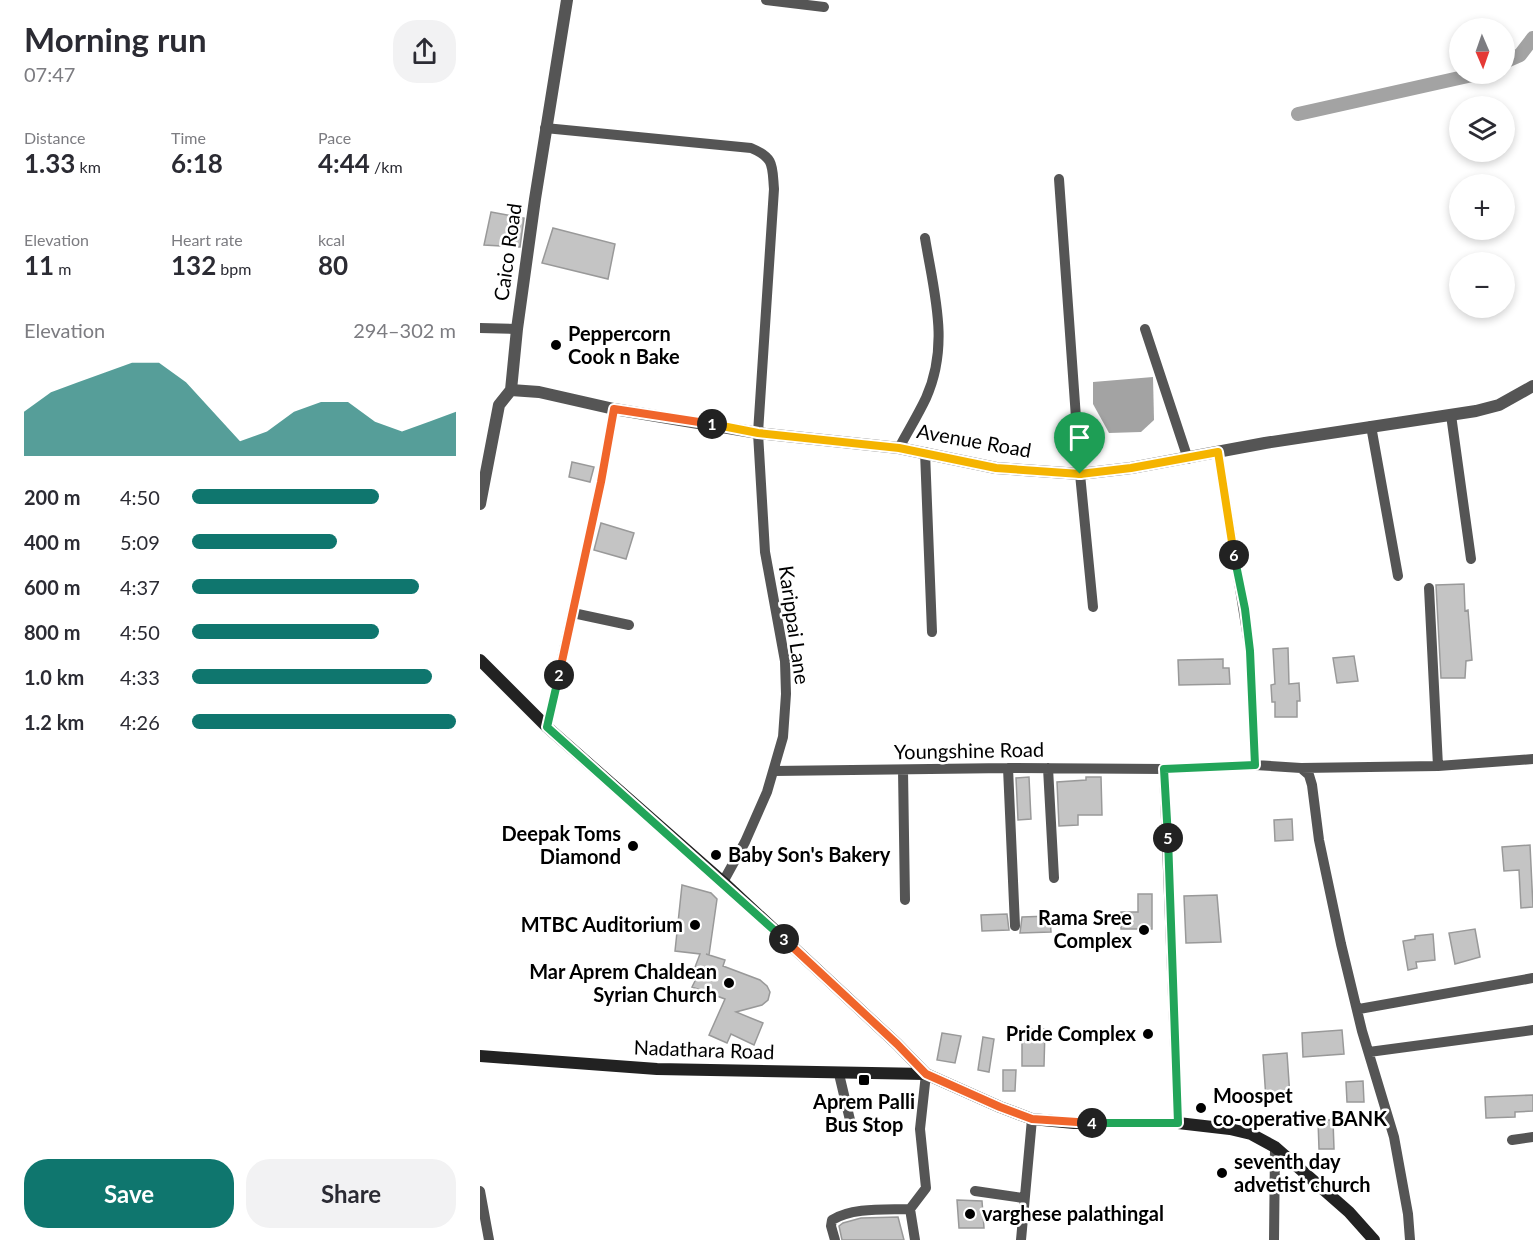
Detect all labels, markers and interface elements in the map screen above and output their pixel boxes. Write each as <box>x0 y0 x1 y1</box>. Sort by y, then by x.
north arrow <box>1449 18 1515 84</box>
map controls <box>1449 18 1515 318</box>
text: Morning run <box>24 19 207 59</box>
button: share <box>393 20 456 83</box>
text: 07:47 <box>24 62 75 86</box>
button: layers <box>1449 96 1515 162</box>
text: Distance <box>24 128 85 147</box>
text: Time <box>171 128 206 147</box>
text: Pace <box>318 128 351 147</box>
text: 1.33 <box>24 147 75 179</box>
text: 6:18 <box>171 147 223 179</box>
text: 4:44 <box>318 147 370 179</box>
text: km <box>75 157 101 176</box>
text: /km <box>370 157 403 176</box>
button: + <box>1449 174 1515 240</box>
street label: Caico Road <box>488 202 526 302</box>
text: Elevation <box>24 230 89 249</box>
text: Heart rate <box>171 230 243 249</box>
text: kcal <box>318 230 345 249</box>
text: 11 <box>24 249 54 281</box>
text: 132 <box>171 249 216 281</box>
text: 80 <box>318 249 348 281</box>
button: − <box>1449 252 1515 318</box>
text: m <box>54 259 71 278</box>
text: bpm <box>216 259 251 278</box>
text: Elevation <box>24 318 105 342</box>
text: 294–302 m <box>353 318 456 342</box>
place label: Peppercorn Cook n Bake <box>568 321 680 368</box>
marker: Peppercorn Cook n Bake <box>549 338 563 352</box>
pin: 1 <box>697 409 727 439</box>
pin <box>1054 412 1105 474</box>
text: 1 <box>707 414 717 433</box>
street label: Avenue Road <box>915 418 1033 462</box>
icon: arrive <box>1063 421 1096 454</box>
text: 200 m <box>24 485 80 509</box>
text: 4:50 <box>120 485 160 509</box>
text: 400 m <box>24 530 80 554</box>
text: 5:09 <box>120 530 160 554</box>
pin: 6 <box>1219 540 1249 570</box>
text: 6 <box>1229 545 1239 564</box>
street label: Karippai Lane <box>775 564 815 686</box>
text: 600 m <box>24 575 80 599</box>
text: 4:37 <box>120 575 160 599</box>
text: 800 m <box>24 620 80 644</box>
text: 4:50 <box>120 620 160 644</box>
pin: 2 <box>544 660 574 690</box>
text: 1.0 km <box>24 665 84 689</box>
text: 4:33 <box>120 665 160 689</box>
text: 2 <box>554 665 564 684</box>
text: 1.2 km <box>24 710 84 734</box>
text: 4:26 <box>120 710 160 734</box>
street label: Youngshine Road <box>894 737 1044 763</box>
place label: Deepak Toms Diamond <box>501 821 621 868</box>
pin: 5 <box>1153 823 1183 853</box>
text: 5 <box>1163 828 1173 847</box>
marker: Deepak Toms Diamond <box>626 839 640 853</box>
place label: Baby Son's Bakery <box>728 842 891 866</box>
marker: Baby Son's Bakery <box>709 848 723 862</box>
place label: Rama Sree Complex <box>1038 905 1133 952</box>
place label: MTBC Auditorium <box>521 912 683 936</box>
marker: MTBC Auditorium <box>688 918 702 932</box>
marker: Rama Sree Complex <box>1137 923 1151 937</box>
pin: 3 <box>769 924 799 954</box>
text: 3 <box>779 929 789 948</box>
place label: Mar Aprem Chaldean Syrian Church <box>529 959 717 1006</box>
marker: Mar Aprem Chaldean Syrian Church <box>722 976 736 990</box>
place label: Pride Complex <box>1006 1021 1137 1045</box>
marker: Pride Complex <box>1141 1027 1155 1041</box>
street label: Nadathara Road <box>633 1035 775 1063</box>
marker: Aprem Palli Bus Stop <box>857 1073 871 1087</box>
place label: Moospet co-operative BANK <box>1213 1083 1387 1130</box>
place label: Aprem Palli Bus Stop <box>812 1089 915 1136</box>
marker: Moospet co-operative BANK <box>1194 1101 1208 1115</box>
pin: 4 <box>1077 1108 1107 1138</box>
text: 4 <box>1087 1113 1097 1132</box>
place label: seventh day advetist church <box>1234 1149 1371 1196</box>
button: Save <box>24 1159 234 1228</box>
button: Share <box>246 1159 456 1228</box>
marker: seventh day advetist church <box>1215 1166 1229 1180</box>
place label: varghese palathingal <box>982 1201 1164 1225</box>
marker: varghese palathingal <box>963 1207 977 1221</box>

